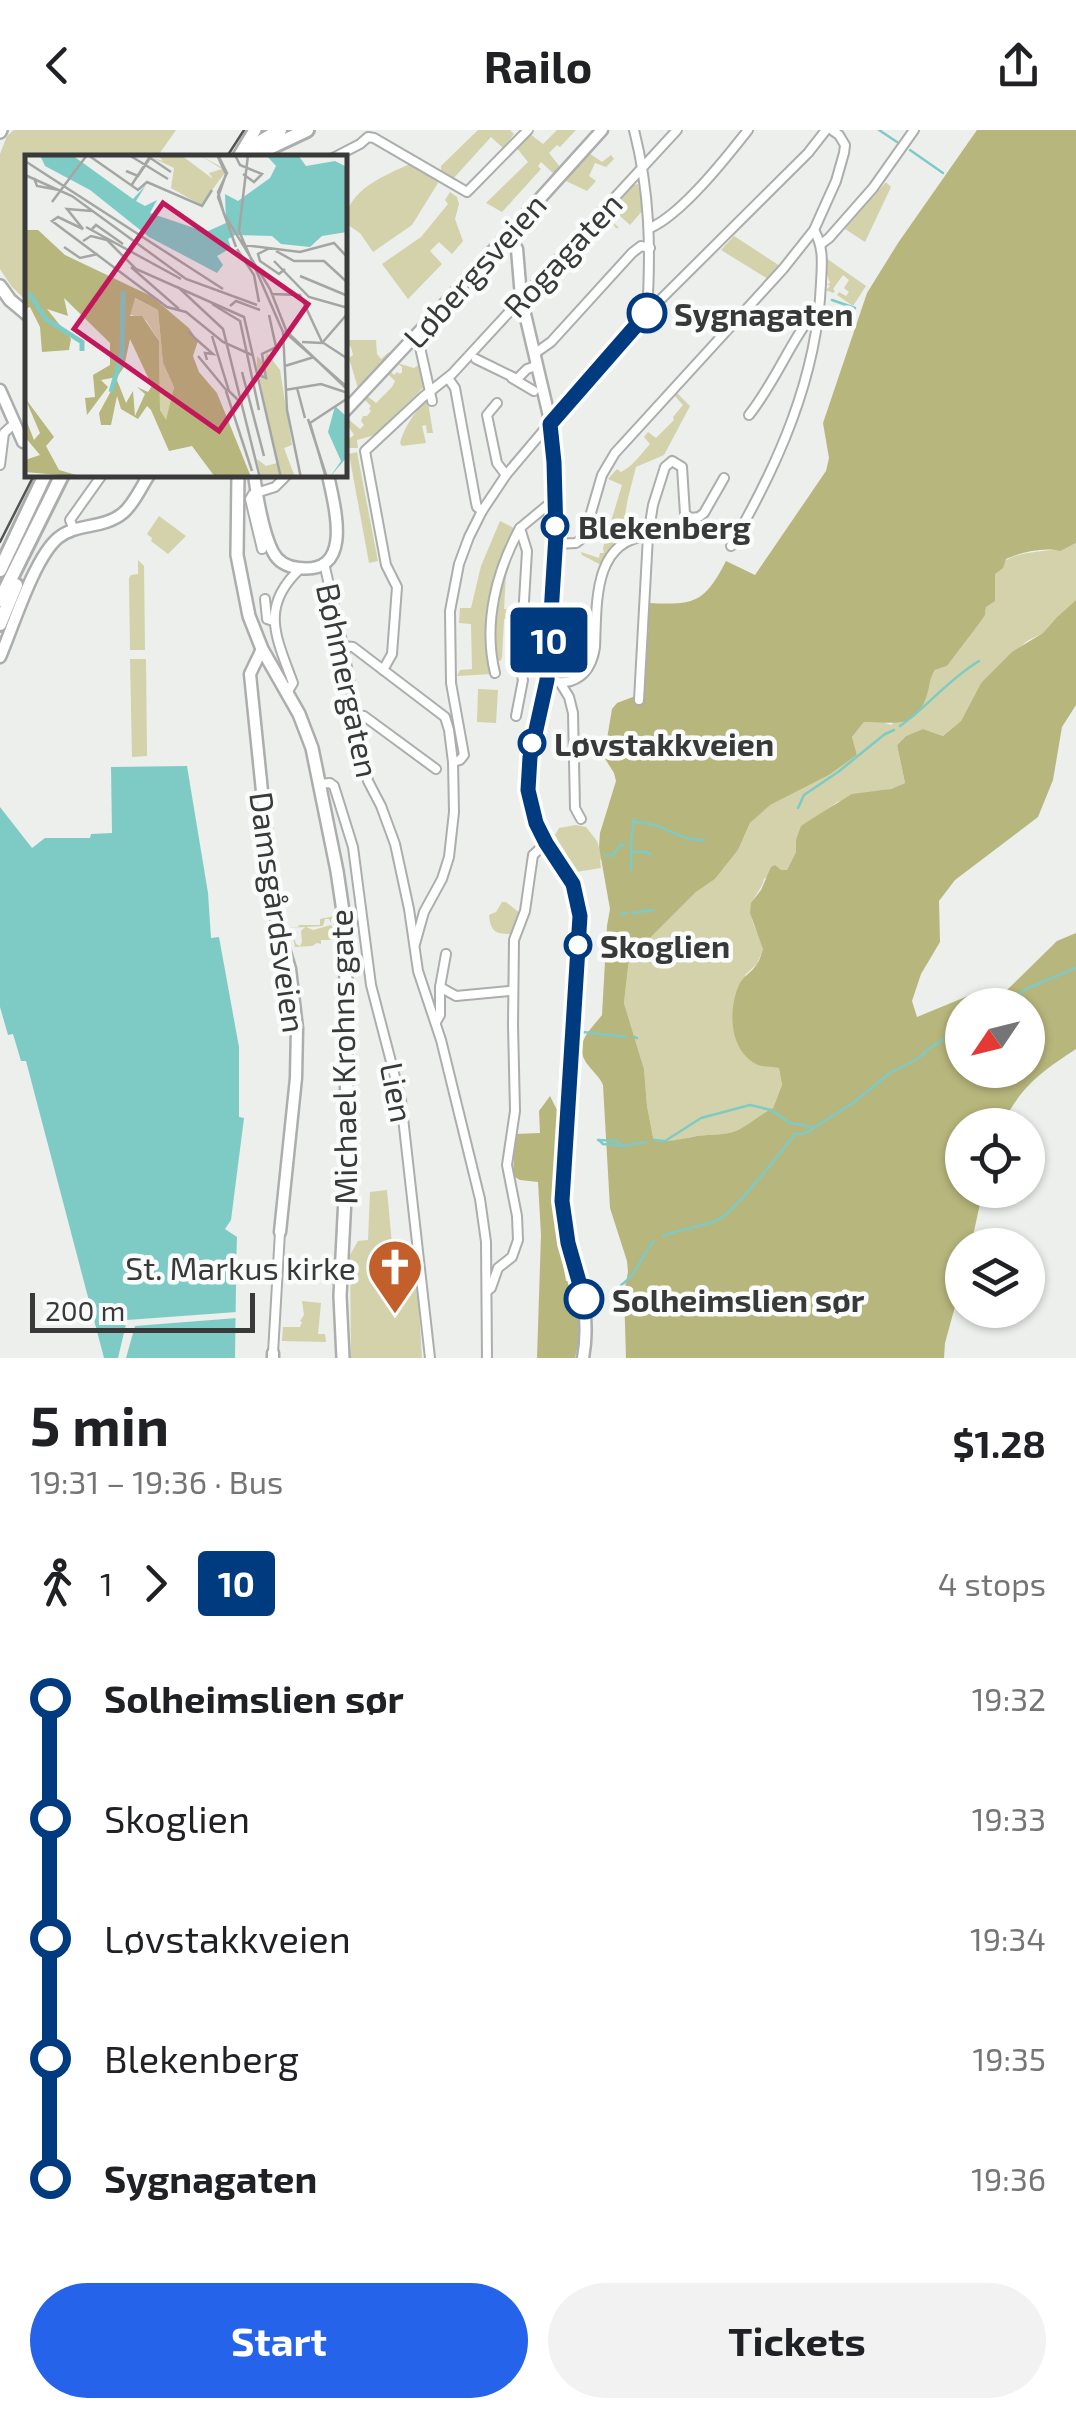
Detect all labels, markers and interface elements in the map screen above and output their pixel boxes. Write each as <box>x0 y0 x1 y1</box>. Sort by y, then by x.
icon: back <box>30 38 85 93</box>
text: Railo <box>484 38 592 92</box>
icon: share <box>991 38 1046 93</box>
inset map <box>25 155 348 478</box>
street label: Rogagaten <box>495 184 629 324</box>
street label: Løbergsveien <box>395 185 553 355</box>
marker: Sygnagaten <box>628 294 666 332</box>
place label: Sygnagaten <box>674 294 854 333</box>
place label: Blekenberg <box>578 507 751 545</box>
marker: Blekenberg <box>542 513 568 539</box>
street label: Bøhmergaten <box>310 579 388 781</box>
line badge: 10 <box>504 608 594 672</box>
text: 10 <box>530 619 568 661</box>
place label: Løvstakkveien <box>554 724 774 762</box>
marker: Løvstakkveien <box>519 730 545 756</box>
street label: Damsgårdsveien <box>243 789 315 1035</box>
street label: Michael Krohns gate <box>320 909 364 1205</box>
place label: Skoglien <box>600 926 730 964</box>
marker: Skoglien <box>565 932 591 958</box>
north arrow <box>945 988 1045 1088</box>
map controls <box>945 988 1045 1328</box>
street label: Lien <box>374 1059 422 1125</box>
button: locate <box>945 1108 1045 1208</box>
button: layers <box>945 1228 1045 1328</box>
church icon: St. Markus kirke <box>365 1237 425 1316</box>
place label: St. Markus kirke <box>125 1248 356 1286</box>
marker: Solheimslien sør <box>565 1280 603 1318</box>
place label: Solheimslien sør <box>612 1280 865 1318</box>
scale bar <box>30 1288 255 1332</box>
text: 200 m <box>45 1293 125 1327</box>
text: 5 min <box>30 1391 169 1457</box>
text: $1.28 <box>953 1420 1046 1466</box>
text: 19:31 – 19:36 · Bus <box>30 1462 283 1500</box>
icon: walk <box>30 1556 85 1611</box>
icon: forward <box>128 1556 183 1611</box>
text: 10 <box>218 1562 255 1604</box>
text: 1 <box>100 1564 113 1602</box>
text: 4 stops <box>938 1564 1046 1602</box>
text: Solheimslien sør <box>104 1675 404 1721</box>
text: 19:32 <box>972 1679 1046 1717</box>
text: Skoglien <box>104 1795 250 1841</box>
text: 19:33 <box>972 1799 1046 1837</box>
text: Løvstakkveien <box>104 1915 351 1961</box>
text: 19:34 <box>970 1919 1046 1957</box>
text: Blekenberg <box>104 2035 299 2081</box>
text: 19:35 <box>972 2039 1046 2077</box>
text: Sygnagaten <box>104 2155 317 2201</box>
text: 19:36 <box>971 2159 1046 2197</box>
button: Start <box>30 2283 528 2398</box>
button: Tickets <box>548 2283 1046 2398</box>

